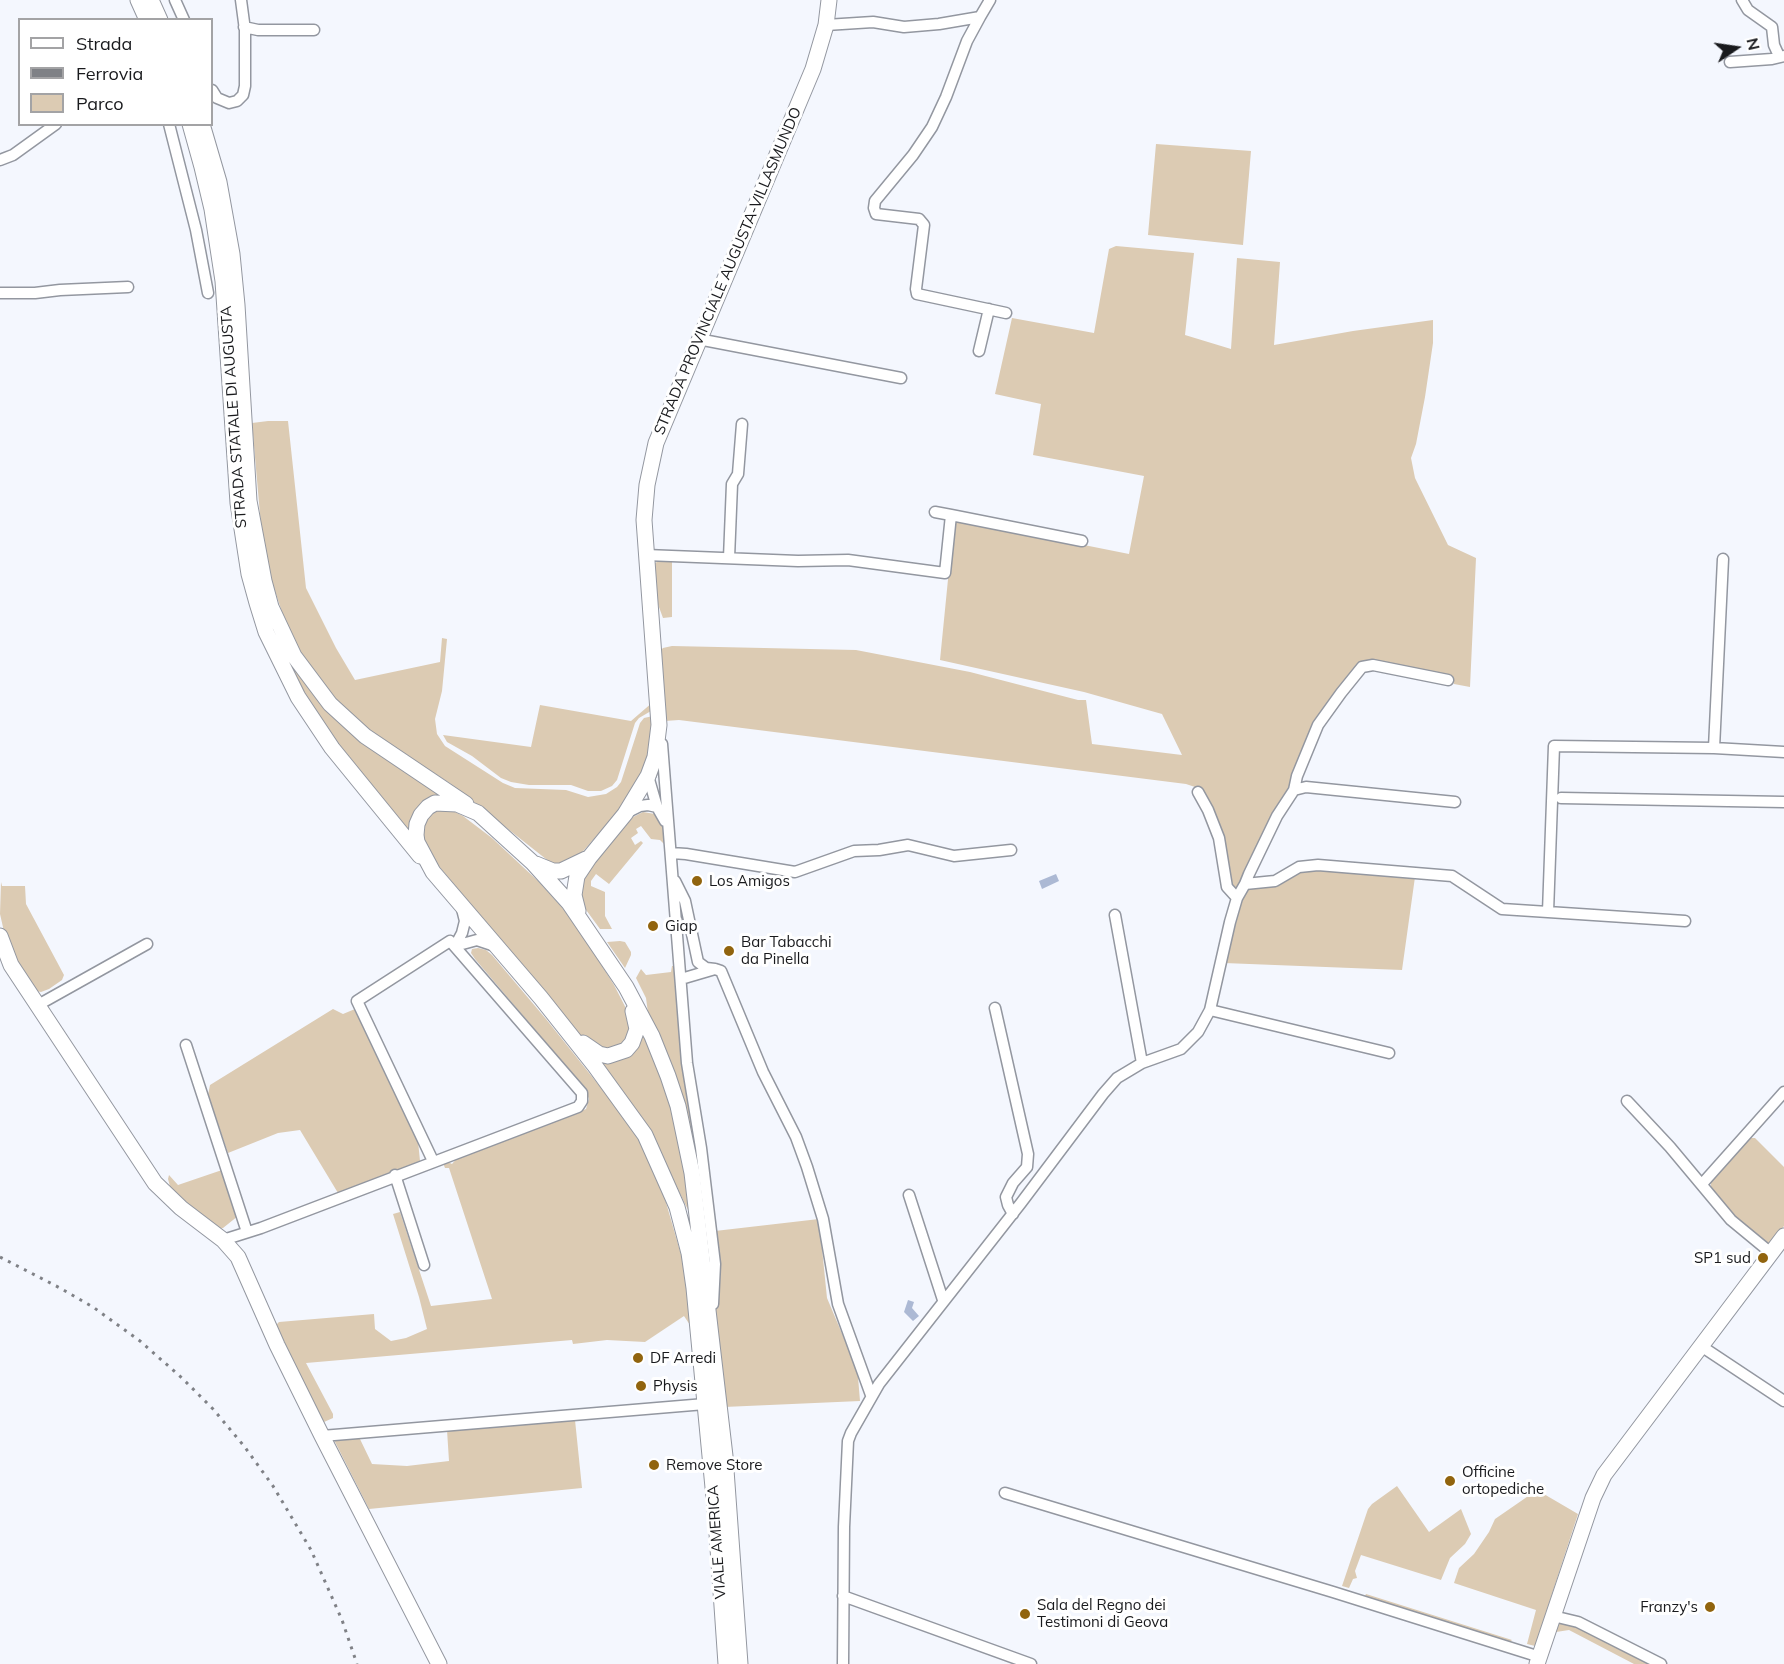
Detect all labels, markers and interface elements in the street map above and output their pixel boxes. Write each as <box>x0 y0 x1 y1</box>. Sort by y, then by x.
legend <box>18 18 213 126</box>
north arrow <box>1706 18 1766 78</box>
text: Strada <box>76 32 132 55</box>
text: N <box>1742 36 1765 52</box>
text: Ferrovia <box>76 62 143 85</box>
text: Parco <box>76 92 124 115</box>
street label: STRADA PROVINCIALE AUGUSTA-VILLASMUNDO <box>651 104 805 438</box>
street label: STRADA STATALE DI AUGUSTA <box>217 305 251 529</box>
place label: Los Amigos <box>709 872 790 890</box>
marker: Los Amigos <box>690 874 704 888</box>
place label: Giap <box>665 917 698 935</box>
marker: Giap <box>646 919 660 933</box>
place label: Bar Tabacchi da Pinella <box>741 933 832 968</box>
marker: Bar Tabacchi da Pinella <box>722 944 736 958</box>
place label: SP1 sud <box>1694 1249 1751 1267</box>
marker: SP1 sud <box>1756 1251 1770 1265</box>
place label: DF Arredi <box>650 1349 716 1367</box>
marker: DF Arredi <box>631 1351 645 1365</box>
place label: Physis <box>653 1377 698 1395</box>
marker: Physis <box>634 1379 648 1393</box>
place label: Remove Store <box>666 1456 762 1474</box>
marker: Remove Store <box>647 1458 661 1472</box>
place label: Officine ortopediche <box>1462 1463 1544 1498</box>
marker: Officine ortopediche <box>1443 1474 1457 1488</box>
street label: VIALE AMERICA <box>704 1484 730 1600</box>
place label: Sala del Regno dei Testimoni di Geova <box>1037 1596 1168 1631</box>
place label: Franzy's <box>1640 1598 1698 1616</box>
marker: Franzy's <box>1703 1600 1717 1614</box>
marker: Sala del Regno dei Testimoni di Geova <box>1018 1607 1032 1621</box>

